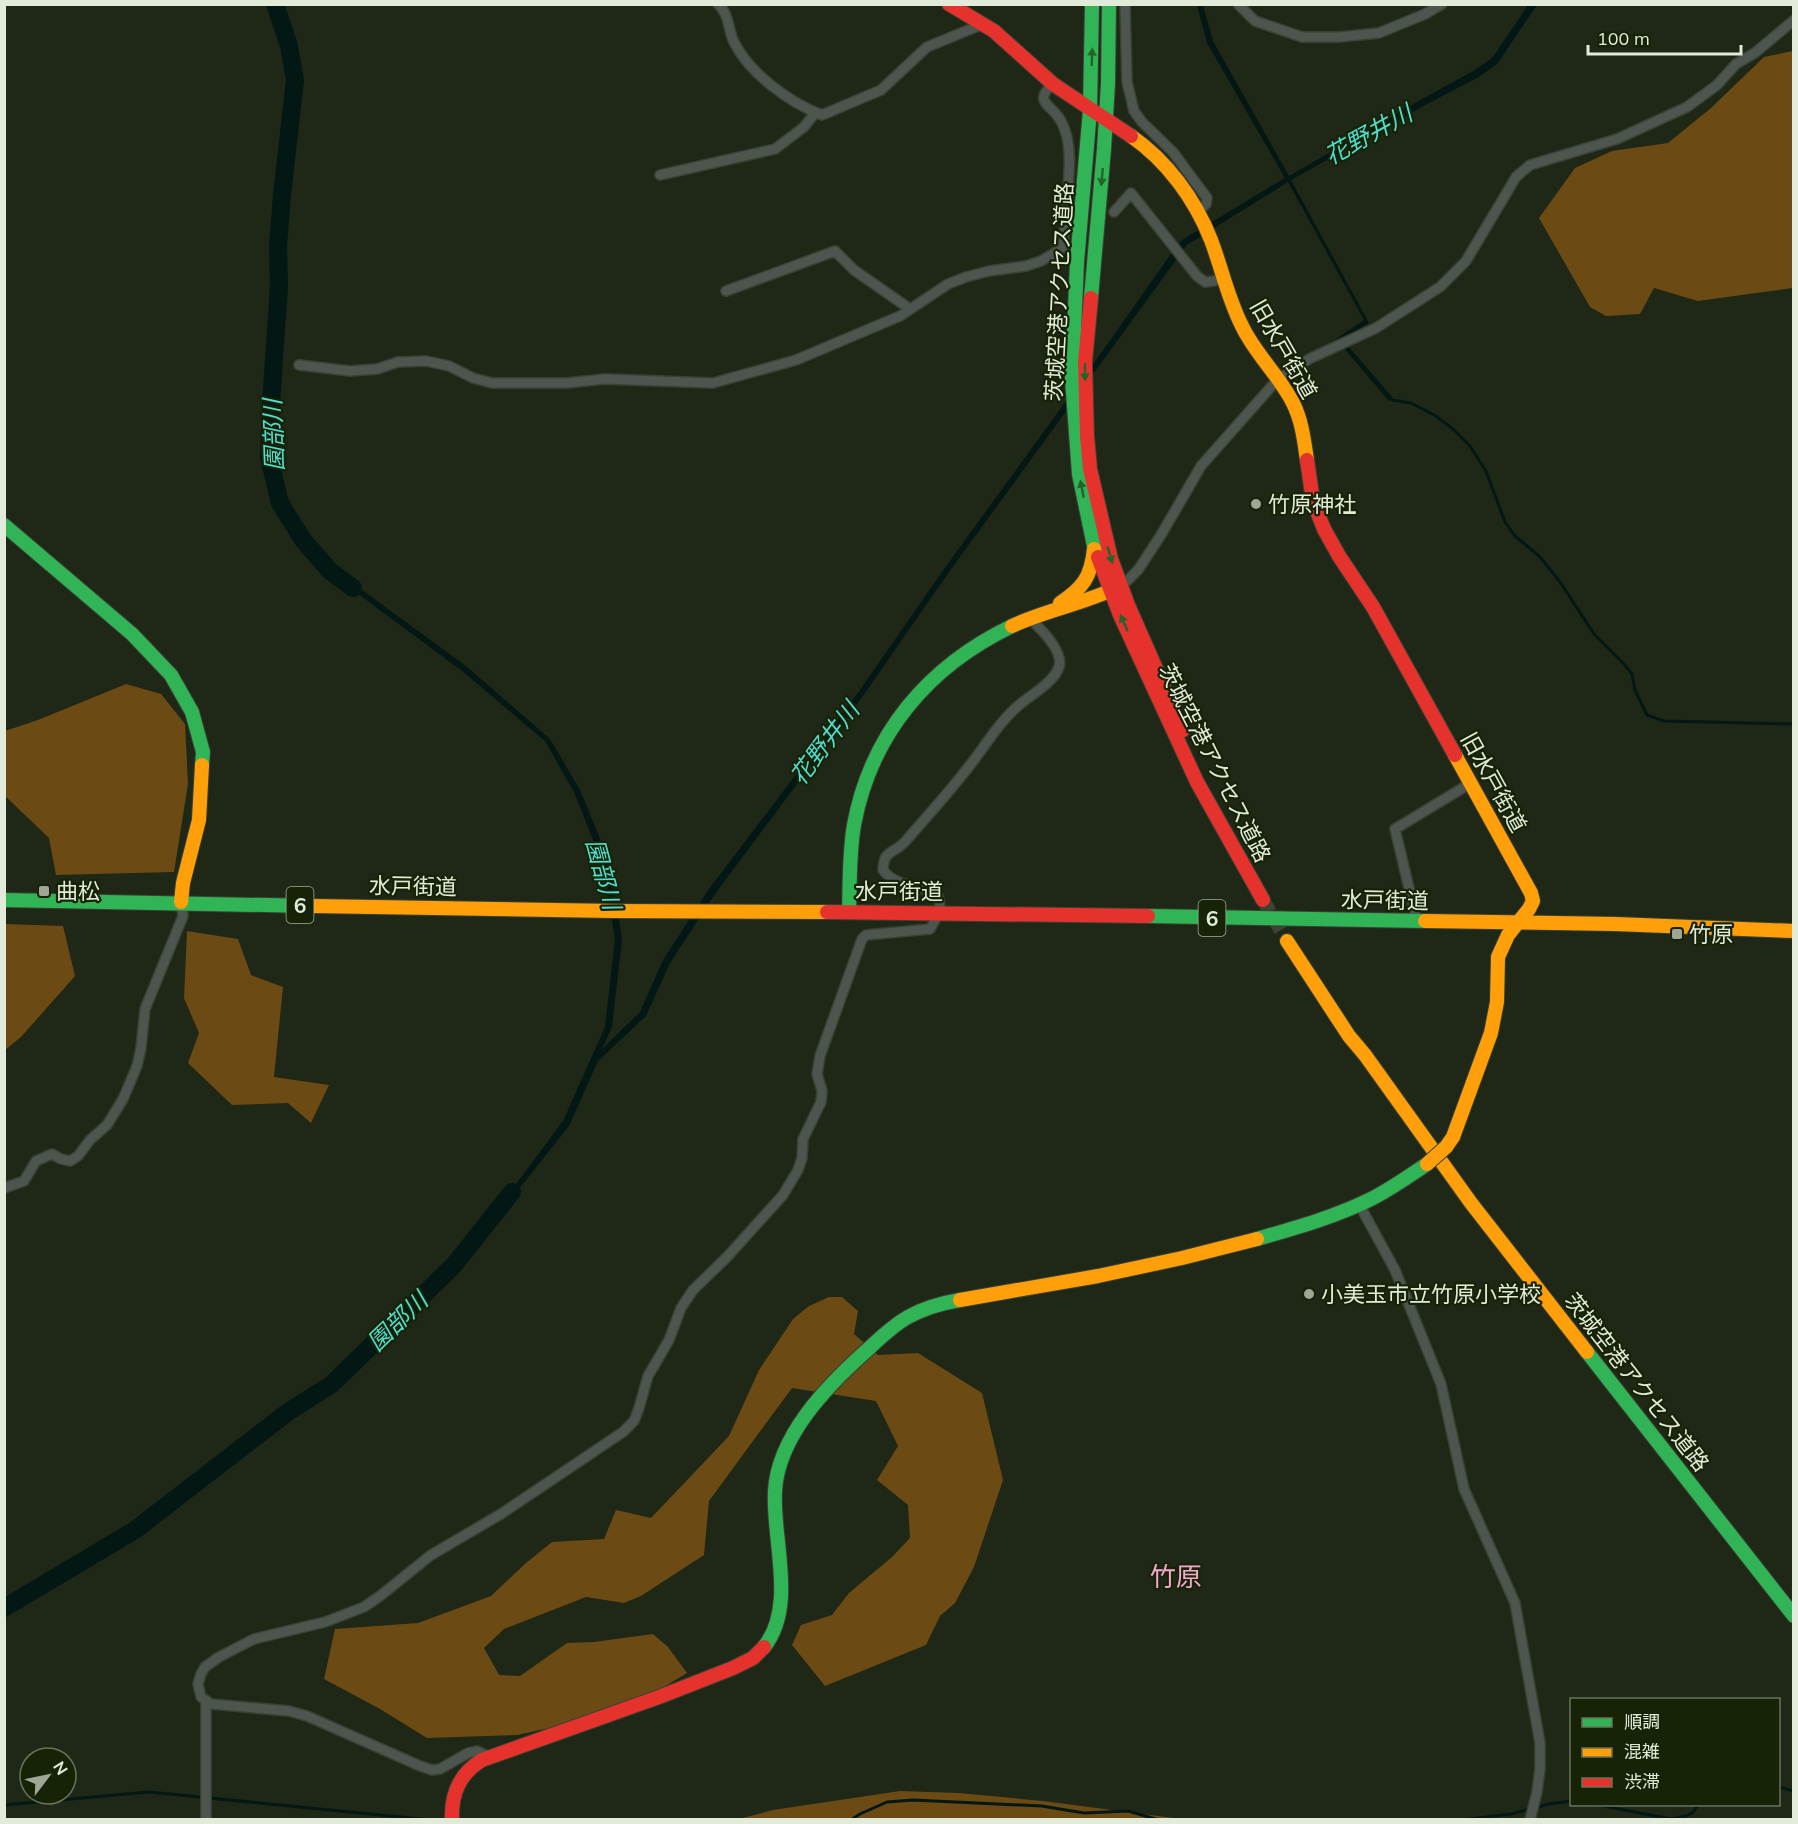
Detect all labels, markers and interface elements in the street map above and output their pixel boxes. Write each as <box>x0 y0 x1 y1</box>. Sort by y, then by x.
scale bar <box>1588 18 1741 56</box>
text: 100 m <box>1597 27 1650 50</box>
one-way arrow <box>1087 48 1096 67</box>
water label: 花野井川 <box>1319 96 1420 170</box>
one-way arrow <box>1097 168 1107 187</box>
street label: 茨城空港アクセス道路 <box>1039 182 1079 402</box>
street label: 旧水戸街道 <box>1244 294 1324 404</box>
one-way arrow <box>1080 362 1090 381</box>
water label: 園部川 <box>257 396 289 472</box>
one-way arrow <box>1077 479 1086 498</box>
place label: 竹原神社 <box>1268 490 1356 518</box>
marker: 竹原神社 <box>1249 497 1263 511</box>
one-way arrow <box>1106 546 1115 564</box>
one-way arrow <box>1118 614 1128 632</box>
street label: 茨城空港アクセス道路 <box>1153 659 1277 867</box>
water label: 花野井川 <box>783 693 867 790</box>
street label: 旧水戸街道 <box>1455 727 1533 837</box>
water label: 園部川 <box>580 835 629 916</box>
street label: 水戸街道 <box>369 871 457 901</box>
place label: 曲松 <box>56 877 100 905</box>
street label: 水戸街道 <box>855 877 943 905</box>
marker: 曲松 <box>37 884 51 898</box>
street label: 水戸街道 <box>1341 885 1429 915</box>
road number: 6 <box>286 887 314 923</box>
road number: 6 <box>1198 900 1226 936</box>
place label: 竹原 <box>1689 920 1733 948</box>
marker: 竹原 <box>1670 927 1684 941</box>
place label: 小美玉市立竹原小学校 <box>1321 1280 1541 1308</box>
water label: 園部川 <box>361 1283 435 1357</box>
marker: 小美玉市立竹原小学校 <box>1302 1287 1316 1301</box>
street label: 茨城空港アクセス道路 <box>1559 1287 1715 1477</box>
district label: 竹原 <box>1150 1560 1202 1593</box>
legend <box>1570 1698 1780 1806</box>
text: 順調 <box>1624 1710 1660 1733</box>
text: 混雑 <box>1624 1740 1660 1763</box>
north arrow <box>18 1746 78 1806</box>
text: N <box>49 1758 72 1778</box>
text: 渋滞 <box>1624 1770 1660 1793</box>

